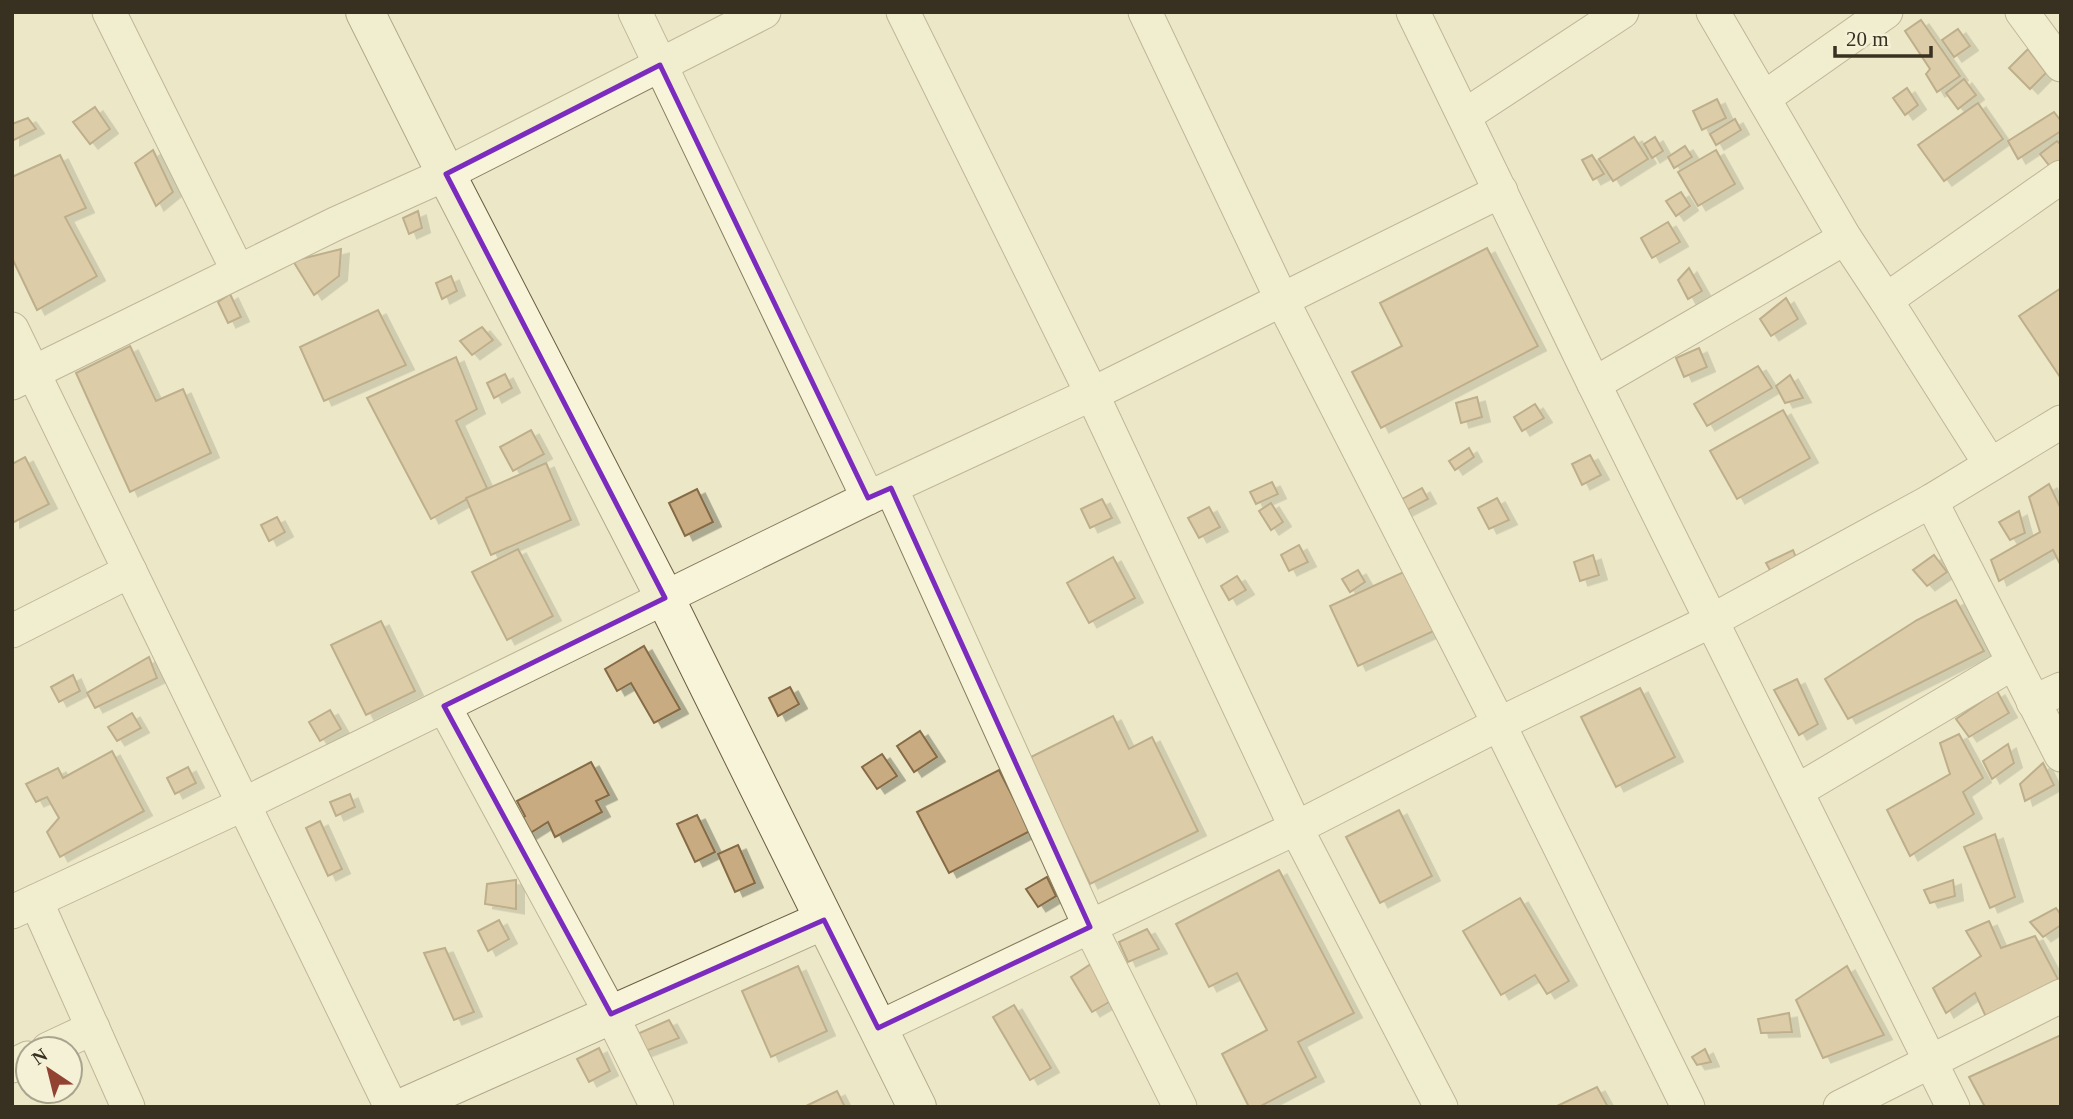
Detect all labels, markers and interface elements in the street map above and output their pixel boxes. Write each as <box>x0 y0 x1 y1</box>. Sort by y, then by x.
scale bar <box>1835 14 1931 58</box>
text: 20 m <box>1846 27 1889 51</box>
north arrow <box>14 1035 84 1105</box>
text: N <box>28 1044 51 1069</box>

